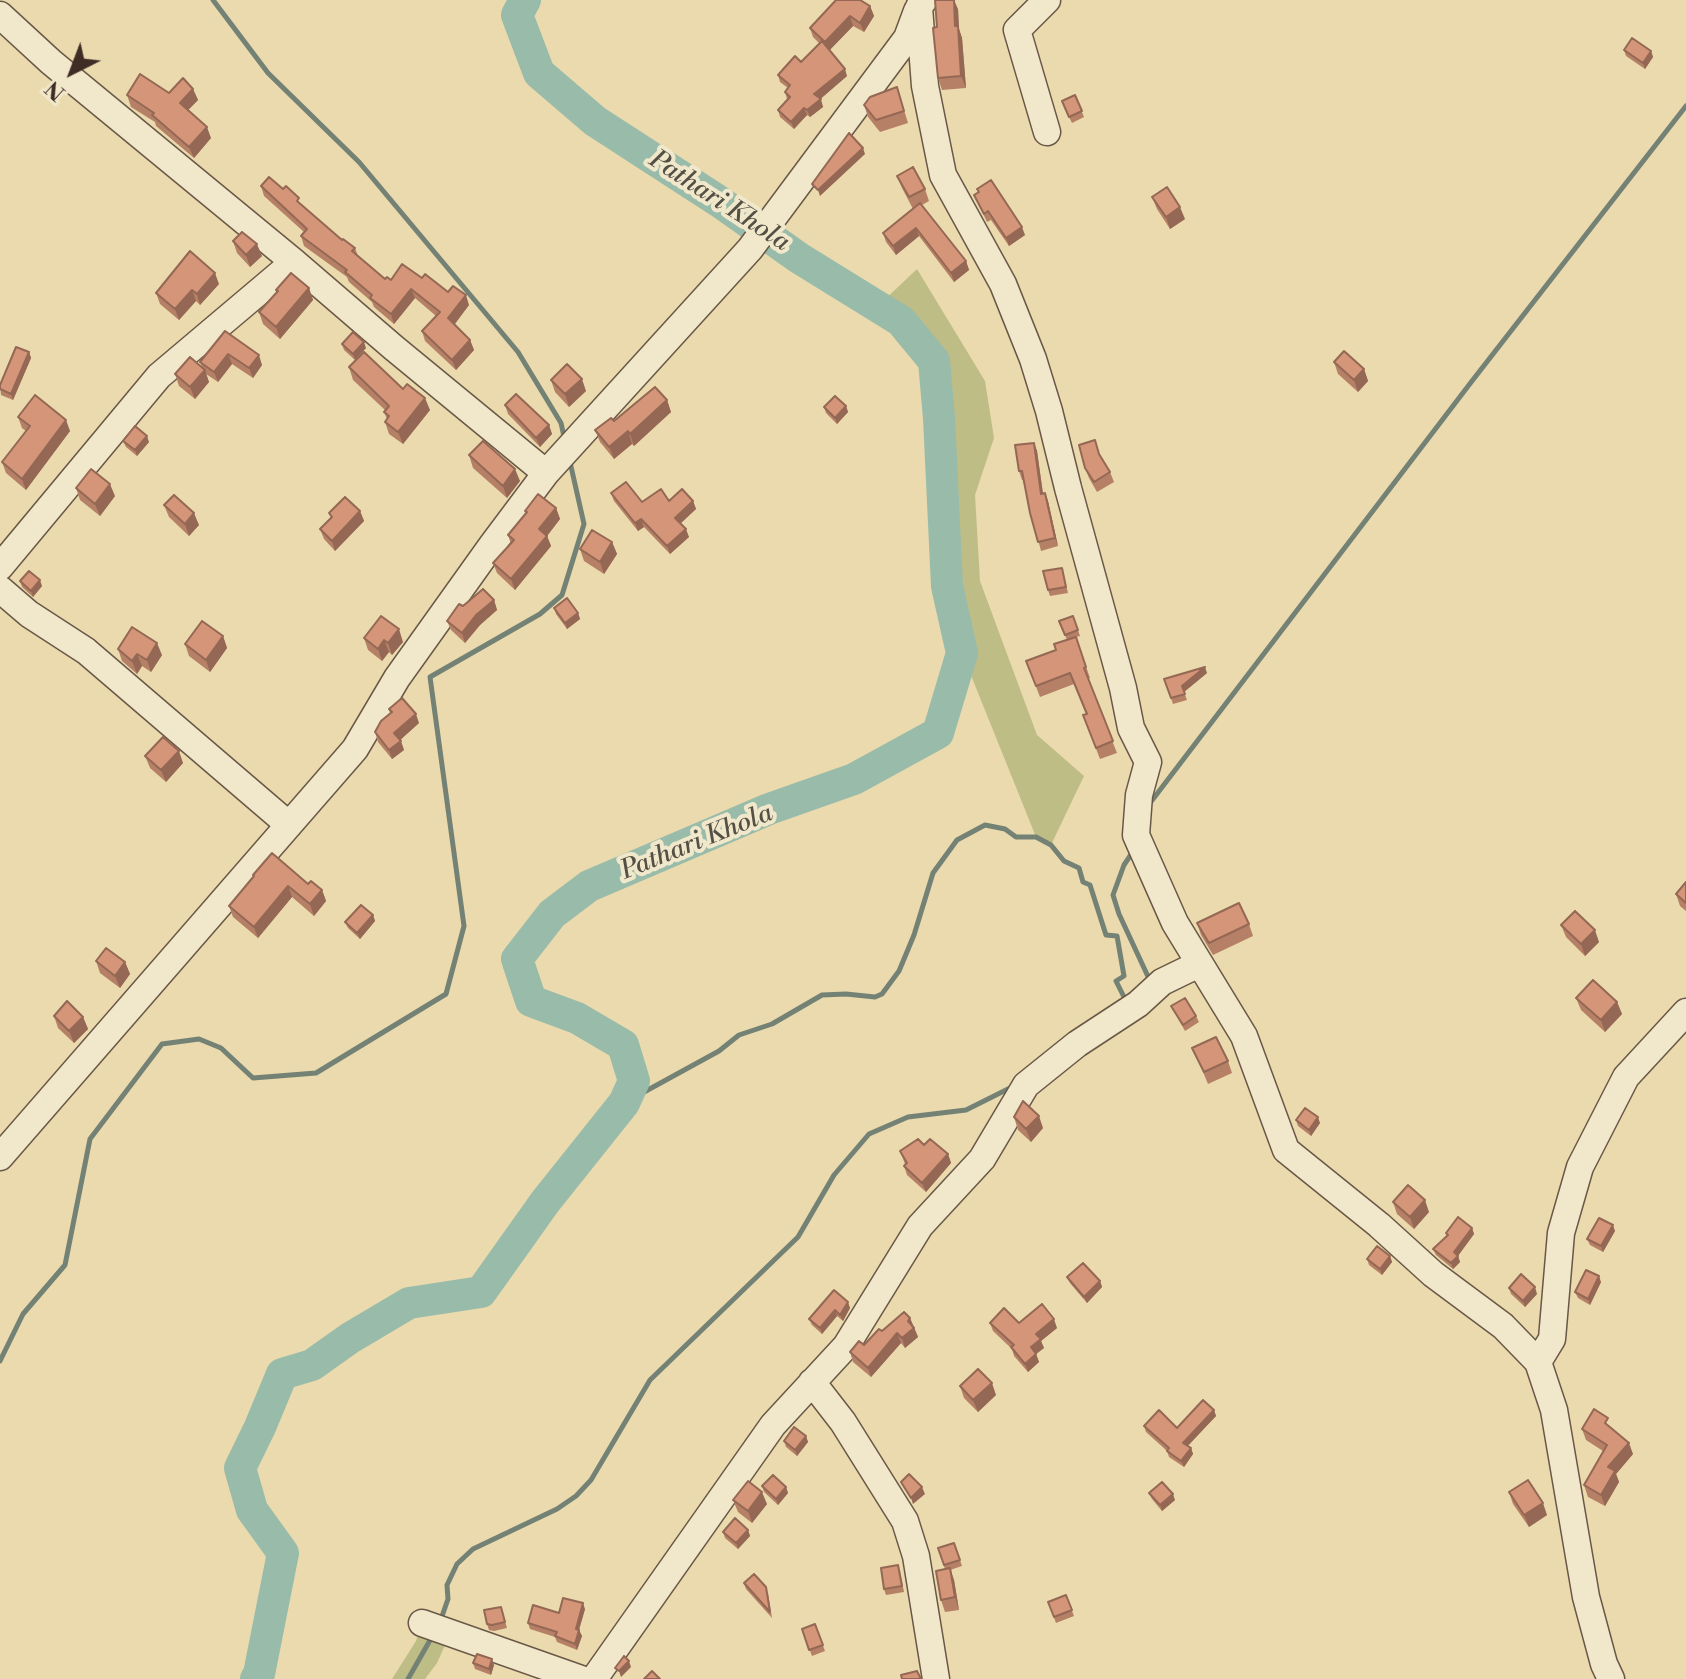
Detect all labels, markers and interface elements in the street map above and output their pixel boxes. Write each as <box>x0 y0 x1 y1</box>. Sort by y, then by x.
north arrow <box>32 32 112 112</box>
text: N <box>40 74 71 106</box>
water label: Pathari Khola <box>643 145 795 259</box>
water label: Pathari Khola <box>616 798 778 888</box>

